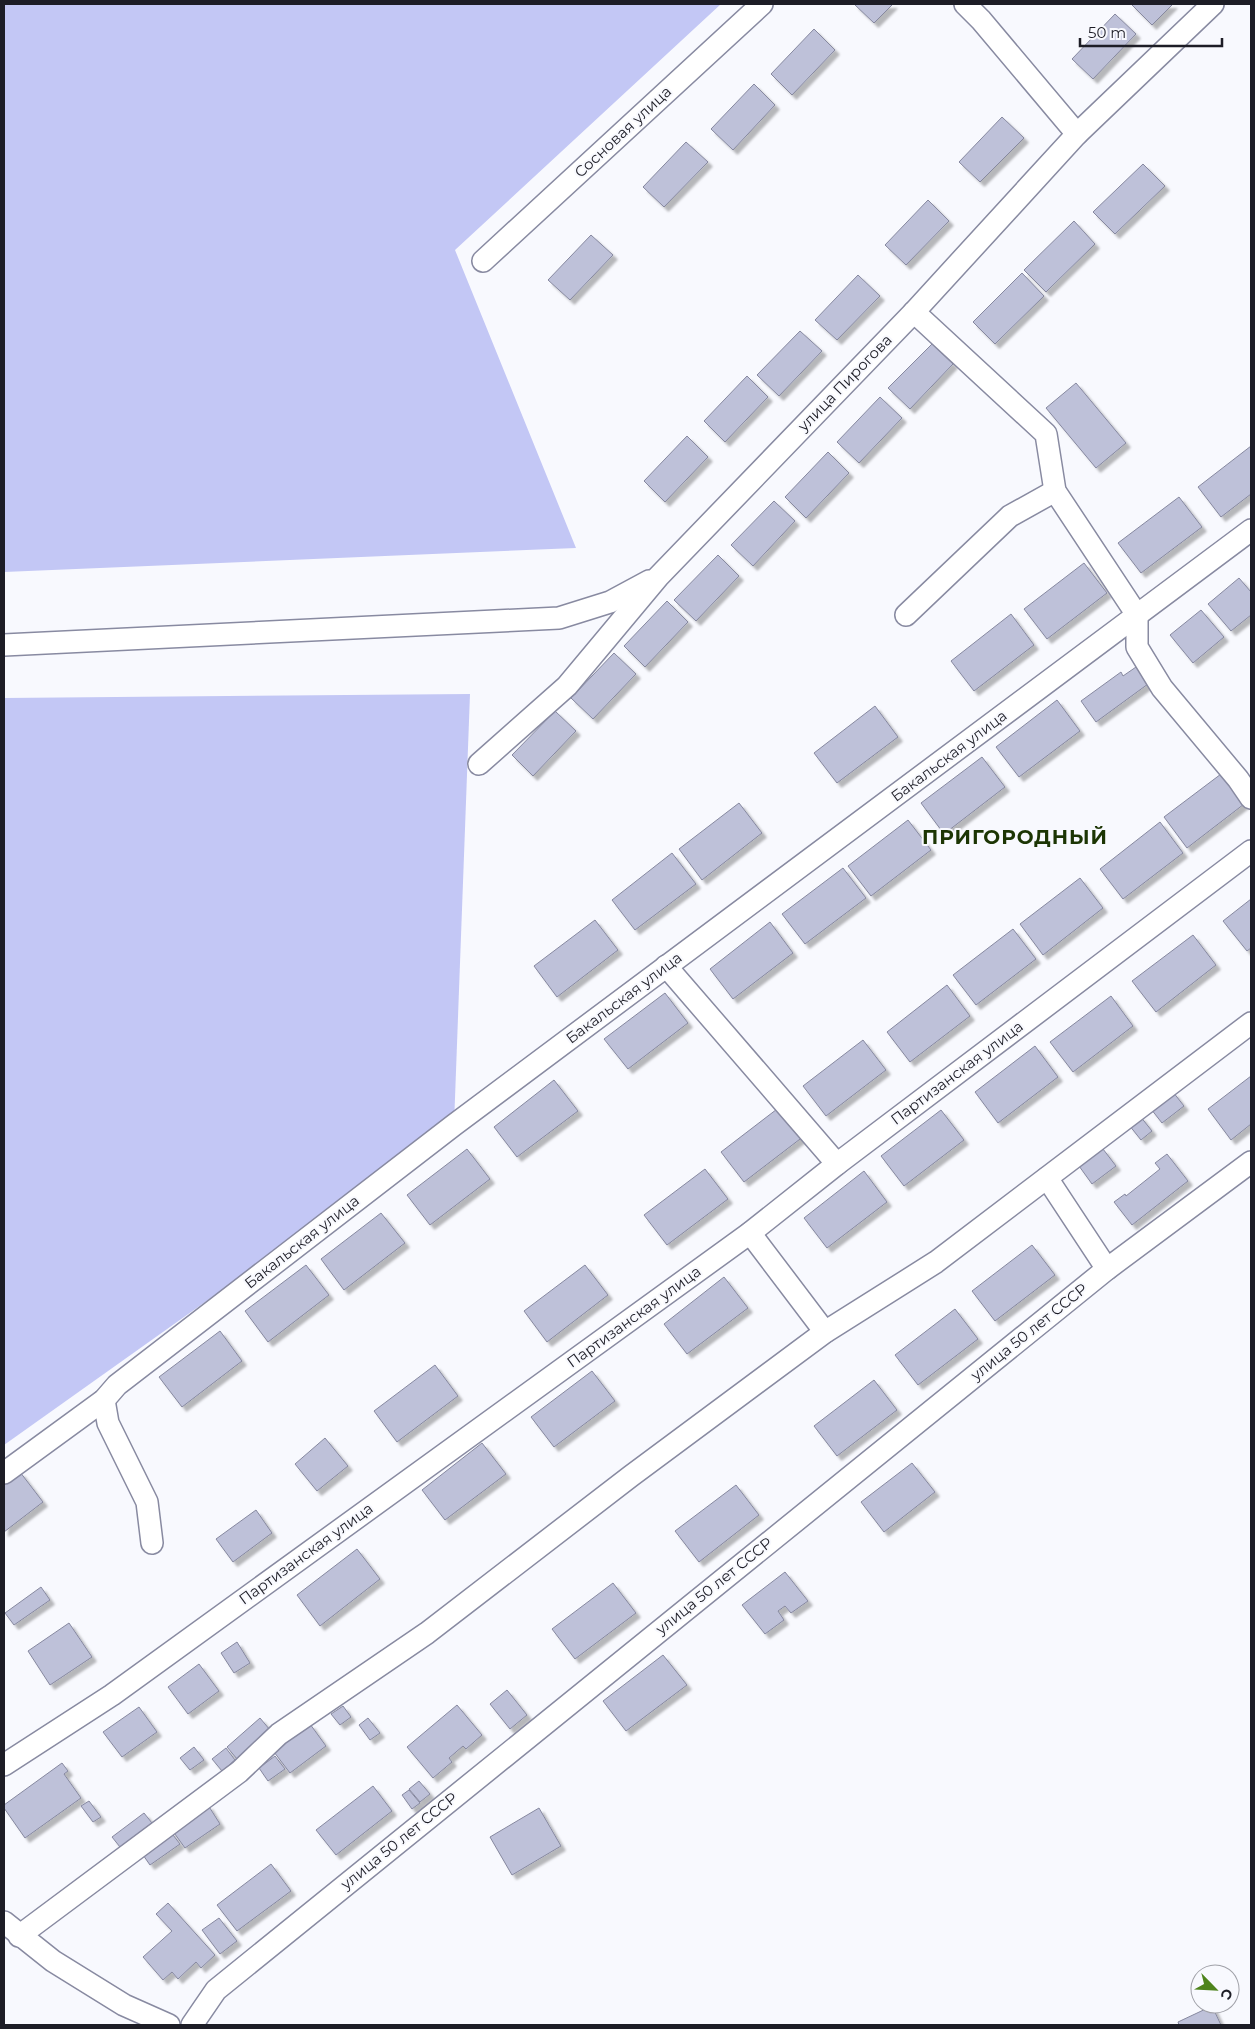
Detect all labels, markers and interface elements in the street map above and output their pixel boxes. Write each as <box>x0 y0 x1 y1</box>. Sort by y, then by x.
scale bar <box>1080 15 1222 47</box>
text: 50 m <box>1088 23 1126 42</box>
street label: Сосновая улица <box>570 82 675 181</box>
street label: улица Пирогова <box>793 330 896 436</box>
street label: Бакальская улица <box>887 706 1011 805</box>
district label: ПРИГОРОДНЫЙ <box>922 825 1108 849</box>
street label: Бакальская улица <box>562 948 686 1047</box>
street label: Партизанская улица <box>887 1017 1027 1129</box>
street label: Бакальская улица <box>240 1191 363 1292</box>
street label: Партизанская улица <box>563 1262 704 1372</box>
street label: улица 50 лет СССР <box>966 1279 1091 1385</box>
street label: Партизанская улица <box>235 1499 376 1609</box>
street label: улица 50 лет СССР <box>651 1533 776 1639</box>
street label: улица 50 лет СССР <box>336 1788 461 1894</box>
north arrow <box>1190 1964 1240 2014</box>
text: С <box>1217 1986 1237 2003</box>

